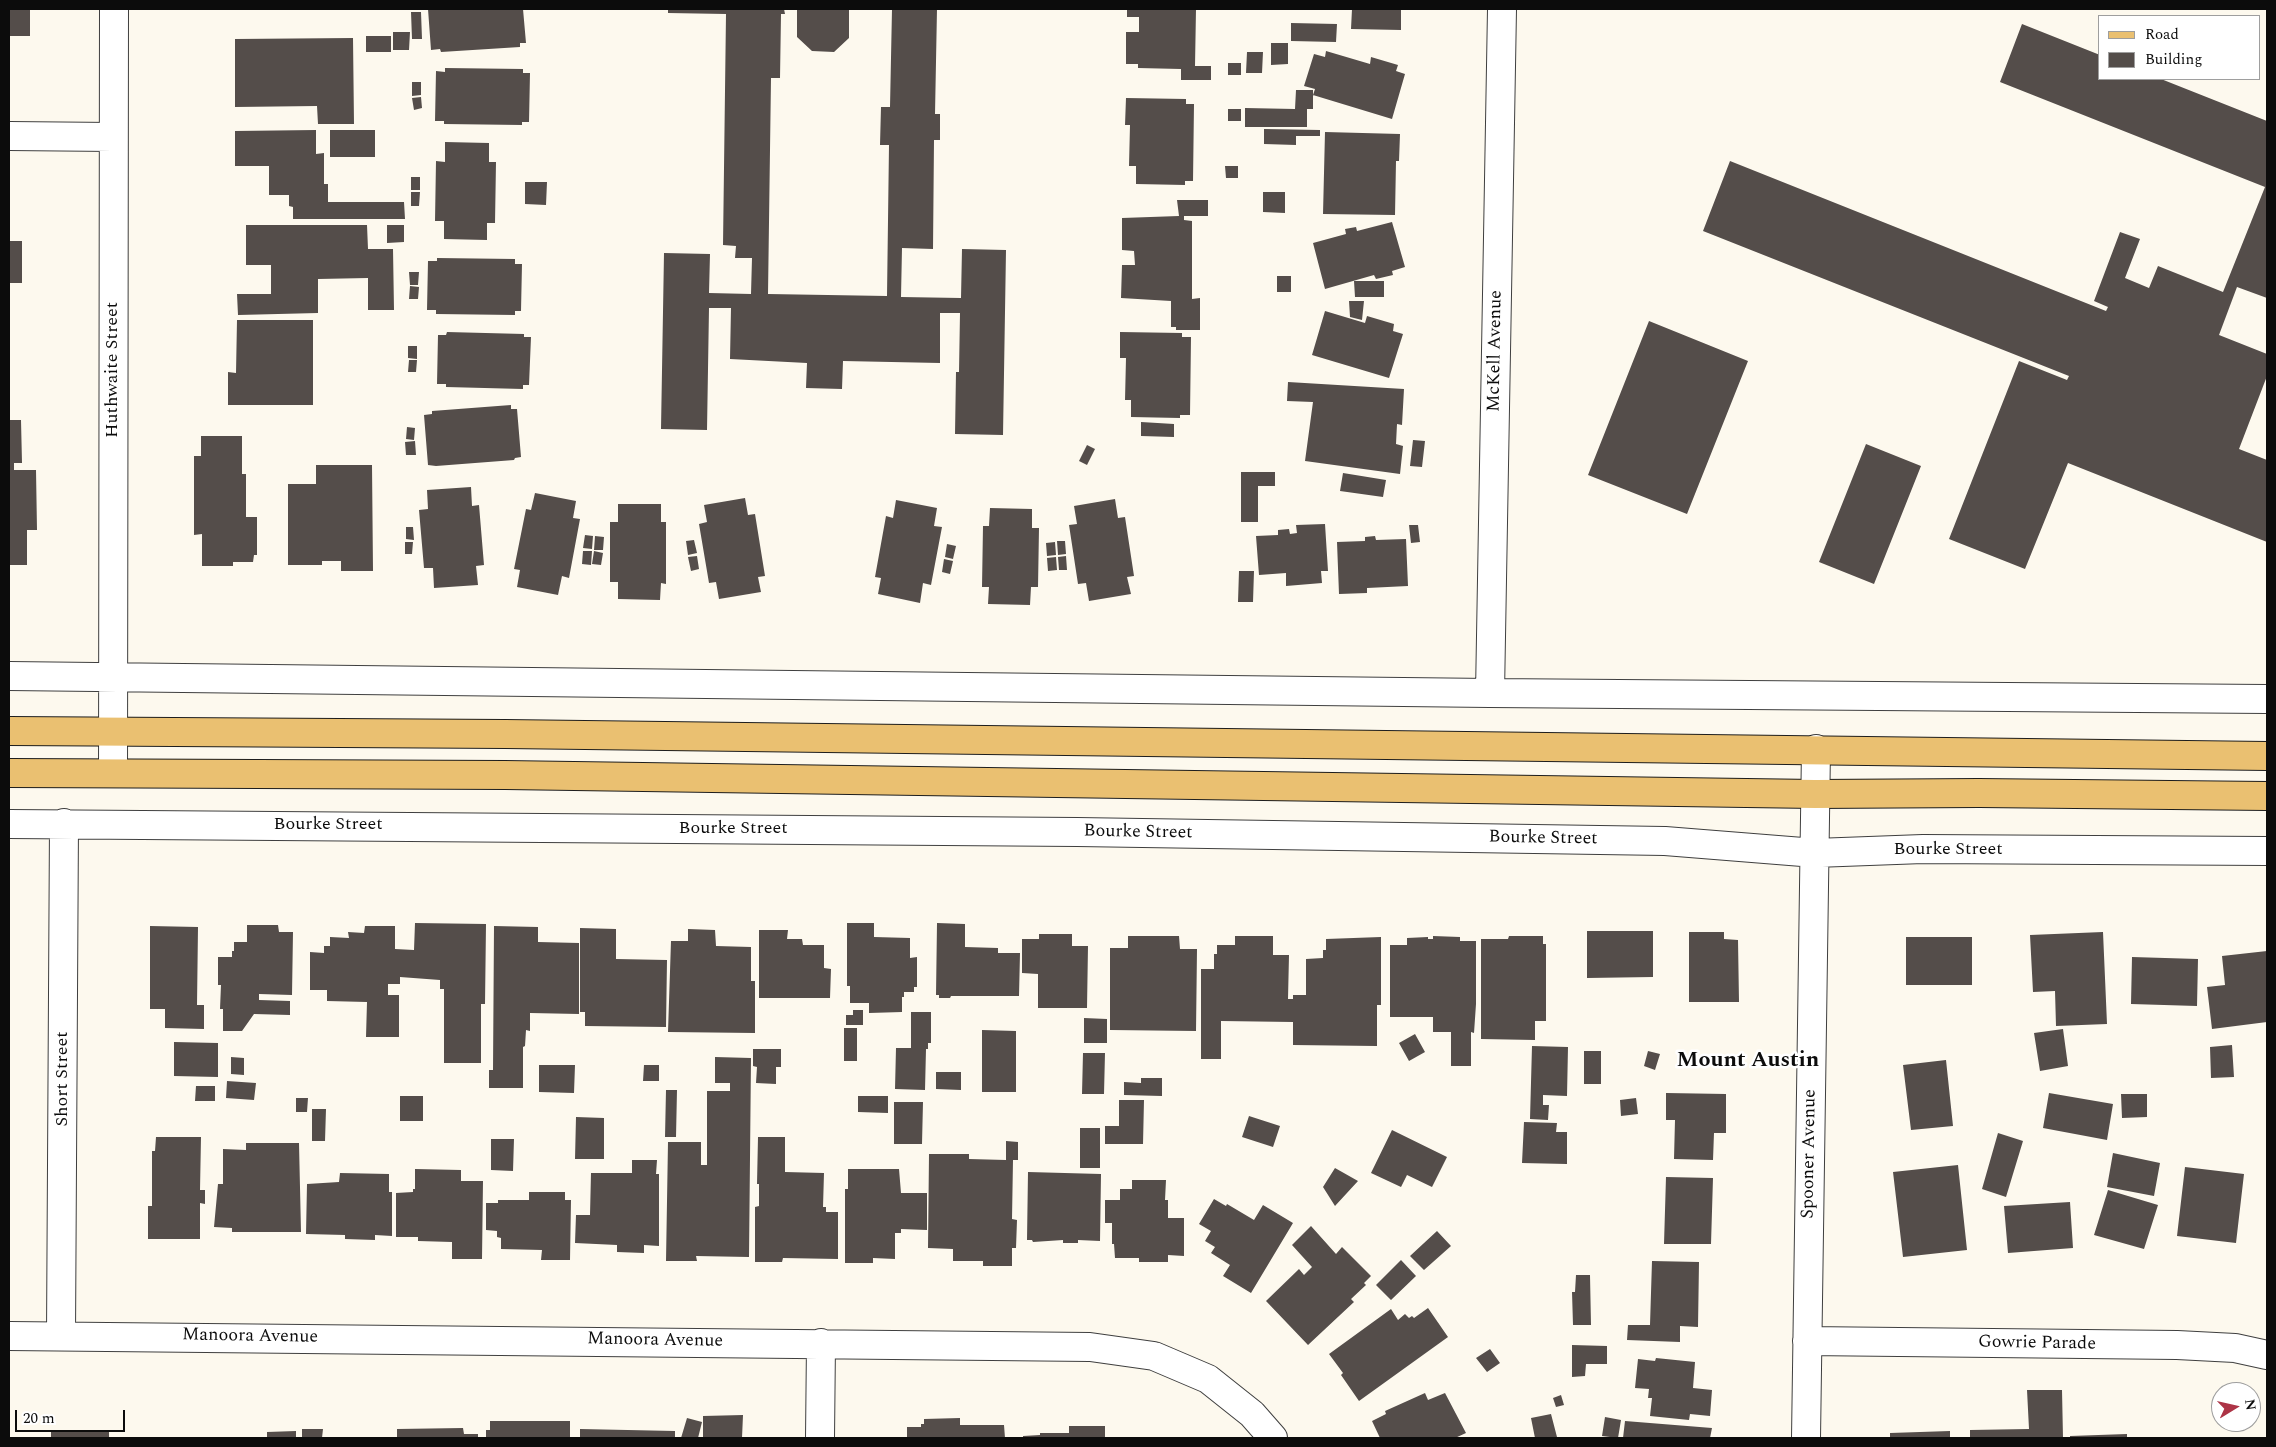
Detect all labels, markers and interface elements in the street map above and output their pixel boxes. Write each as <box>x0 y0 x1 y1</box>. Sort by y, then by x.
legend <box>2098 15 2261 80</box>
text: Road <box>2145 23 2179 46</box>
text: Building <box>2145 48 2202 71</box>
street label: McKell Avenue <box>1484 290 1508 412</box>
street label: Huthwaite Street <box>102 302 124 438</box>
street label: Bourke Street <box>273 814 383 836</box>
street label: Bourke Street <box>678 818 788 840</box>
street label: Bourke Street <box>1083 821 1193 845</box>
street label: Bourke Street <box>1488 827 1598 851</box>
street label: Bourke Street <box>1893 839 2003 861</box>
street label: Short Street <box>52 1031 74 1127</box>
district label: Mount Austin <box>1677 1049 1819 1075</box>
street label: Spooner Avenue <box>1798 1089 1822 1219</box>
street label: Manoora Avenue <box>182 1325 318 1349</box>
street label: Manoora Avenue <box>587 1329 723 1353</box>
street label: Gowrie Parade <box>1978 1332 2096 1356</box>
north arrow <box>2211 1382 2261 1432</box>
text: N <box>2239 1397 2262 1412</box>
scale bar <box>18 1400 128 1432</box>
text: 20 m <box>23 1407 55 1430</box>

